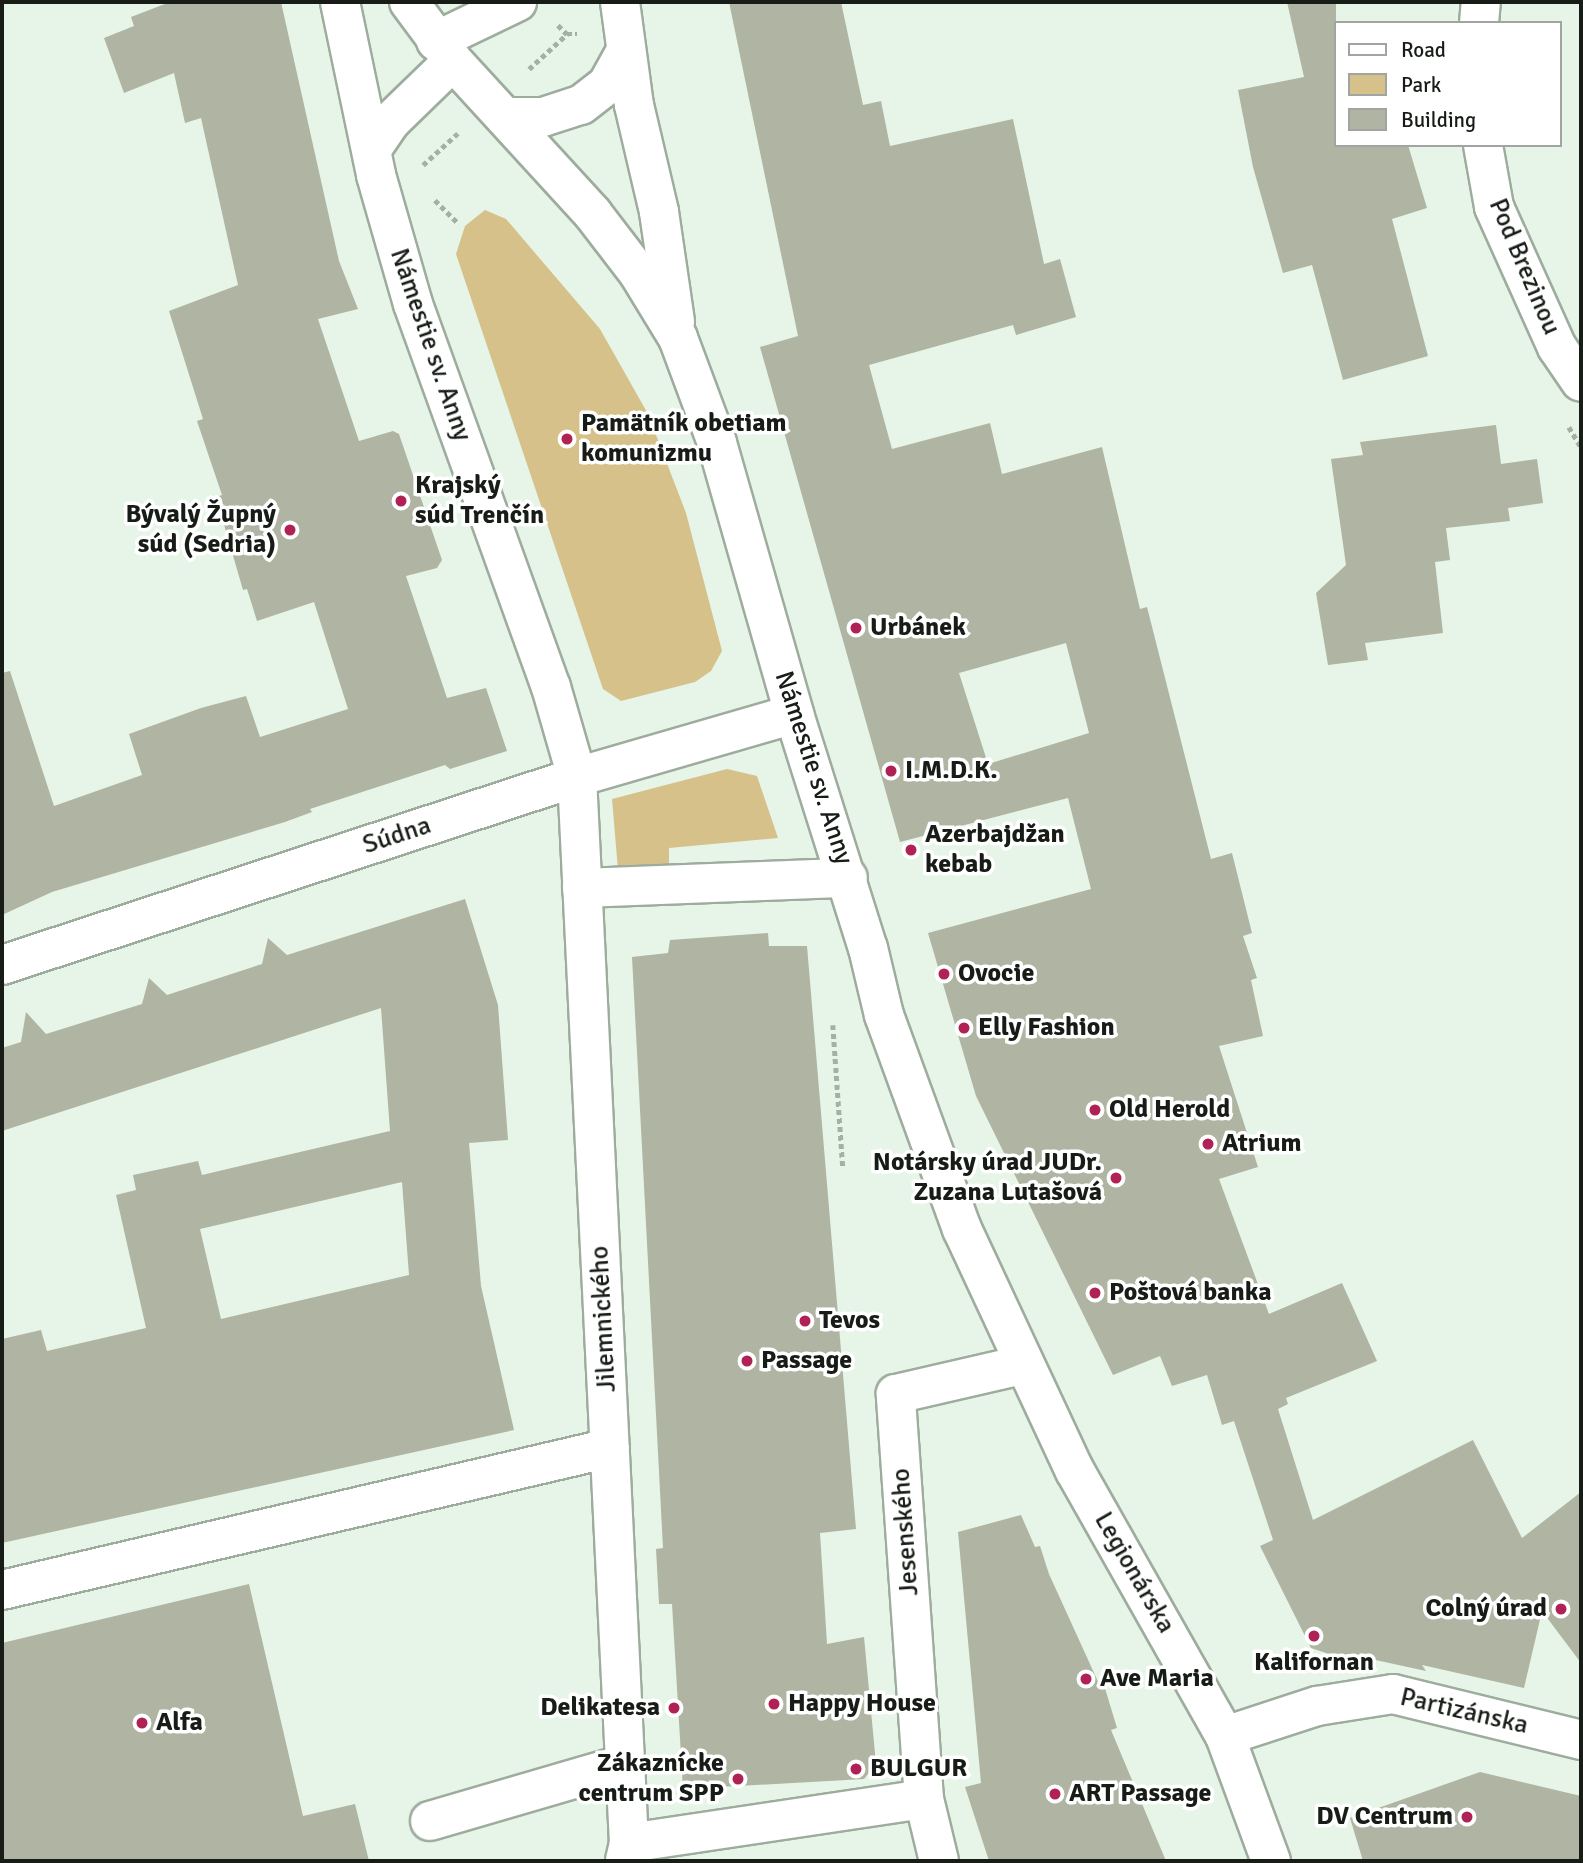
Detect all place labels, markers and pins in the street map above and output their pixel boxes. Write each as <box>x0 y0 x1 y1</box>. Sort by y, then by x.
place label: Pamätník obetiam komunizmu <box>581 408 787 470</box>
marker: Pamätník obetiam komunizmu <box>559 431 575 447</box>
place label: Krajský súd Trenčín <box>415 470 544 532</box>
marker: Krajský súd Trenčín <box>393 493 409 509</box>
place label: Bývalý Župný súd (Sedria) <box>126 499 276 560</box>
marker: Bývalý Župný súd (Sedria) <box>282 522 298 538</box>
place label: Urbánek <box>870 612 966 644</box>
marker: Urbánek <box>848 620 864 636</box>
place label: I.M.D.K. <box>905 755 998 787</box>
marker: I.M.D.K. <box>883 763 899 779</box>
place label: Azerbajdžan kebab <box>925 819 1065 880</box>
marker: Azerbajdžan kebab <box>903 842 919 858</box>
place label: Ovocie <box>958 958 1034 990</box>
marker: Ovocie <box>936 966 952 982</box>
place label: Elly Fashion <box>978 1012 1115 1044</box>
marker: Elly Fashion <box>956 1020 972 1036</box>
place label: Old Herold <box>1109 1094 1230 1126</box>
marker: Old Herold <box>1087 1102 1103 1118</box>
place label: Atrium <box>1222 1128 1302 1160</box>
marker: Atrium <box>1200 1136 1216 1152</box>
place label: Notársky úrad JUDr. Zuzana Lutašová <box>873 1147 1102 1208</box>
marker: Notársky úrad JUDr. Zuzana Lutašová <box>1108 1170 1124 1186</box>
place label: Poštová banka <box>1109 1277 1272 1309</box>
marker: Poštová banka <box>1087 1285 1103 1301</box>
place label: Tevos <box>819 1305 880 1337</box>
marker: Tevos <box>797 1313 813 1329</box>
place label: Passage <box>761 1345 852 1377</box>
marker: Passage <box>739 1353 755 1369</box>
place label: Colný úrad <box>1425 1593 1547 1625</box>
marker: Colný úrad <box>1553 1601 1569 1617</box>
marker: Kalifornan <box>1306 1628 1322 1644</box>
place label: Kalifornan <box>1254 1647 1374 1679</box>
place label: Ave Maria <box>1100 1663 1214 1695</box>
marker: Ave Maria <box>1078 1671 1094 1687</box>
place label: Happy House <box>788 1688 936 1720</box>
place label: Delikatesa <box>540 1692 660 1724</box>
marker: Happy House <box>766 1696 782 1712</box>
marker: Delikatesa <box>666 1700 682 1716</box>
place label: Alfa <box>156 1707 203 1739</box>
marker: Alfa <box>134 1715 150 1731</box>
place label: Zákaznícke centrum SPP <box>579 1748 724 1810</box>
place label: BULGUR <box>870 1753 967 1785</box>
marker: BULGUR <box>848 1761 864 1777</box>
marker: Zákaznícke centrum SPP <box>730 1771 746 1787</box>
place label: ART Passage <box>1069 1778 1212 1810</box>
marker: ART Passage <box>1047 1786 1063 1802</box>
place label: DV Centrum <box>1316 1801 1453 1833</box>
marker: DV Centrum <box>1459 1809 1475 1825</box>

